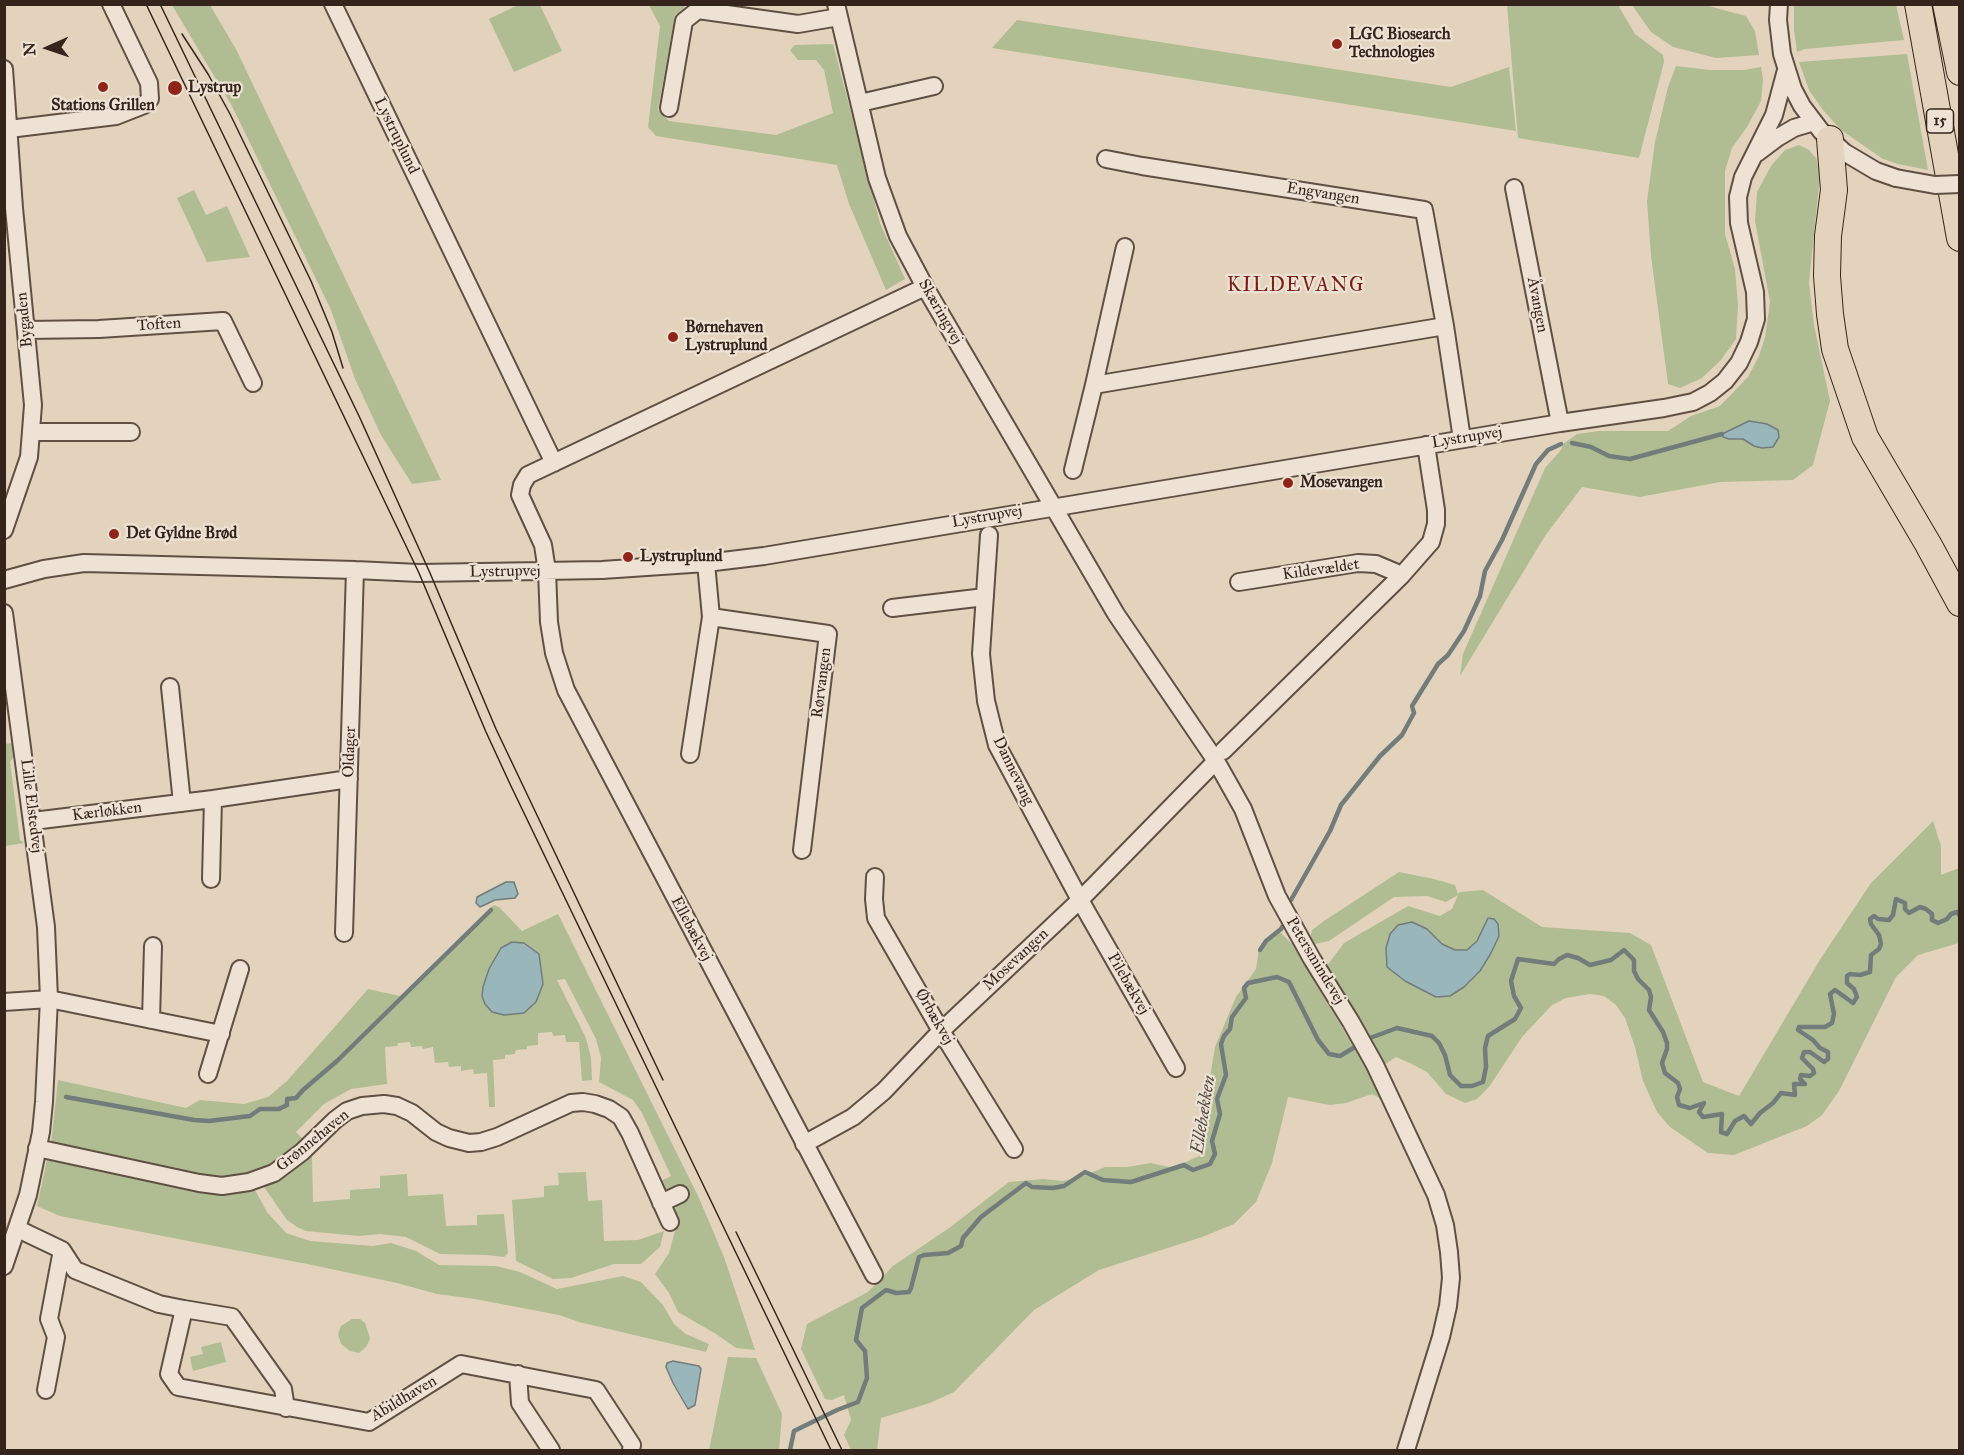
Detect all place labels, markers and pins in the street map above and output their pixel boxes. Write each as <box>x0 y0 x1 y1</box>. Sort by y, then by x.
place label: LGC Biosearch Technologies <box>1349 25 1451 63</box>
marker: LGC Biosearch Technologies <box>1330 37 1344 51</box>
place label: Lystrup <box>188 78 241 98</box>
marker: Lystrup <box>166 79 184 97</box>
marker: Stations Grillen <box>96 80 110 94</box>
place label: Stations Grillen <box>51 96 155 116</box>
place label: Børnehaven Lystruplund <box>685 318 768 356</box>
marker: Børnehaven Lystruplund <box>666 330 680 344</box>
place label: Mosevangen <box>1300 473 1383 493</box>
marker: Mosevangen <box>1281 476 1295 490</box>
place label: Det Gyldne Brød <box>126 524 237 544</box>
marker: Det Gyldne Brød <box>107 527 121 541</box>
place label: Lystruplund <box>640 547 723 567</box>
marker: Lystruplund <box>621 550 635 564</box>

